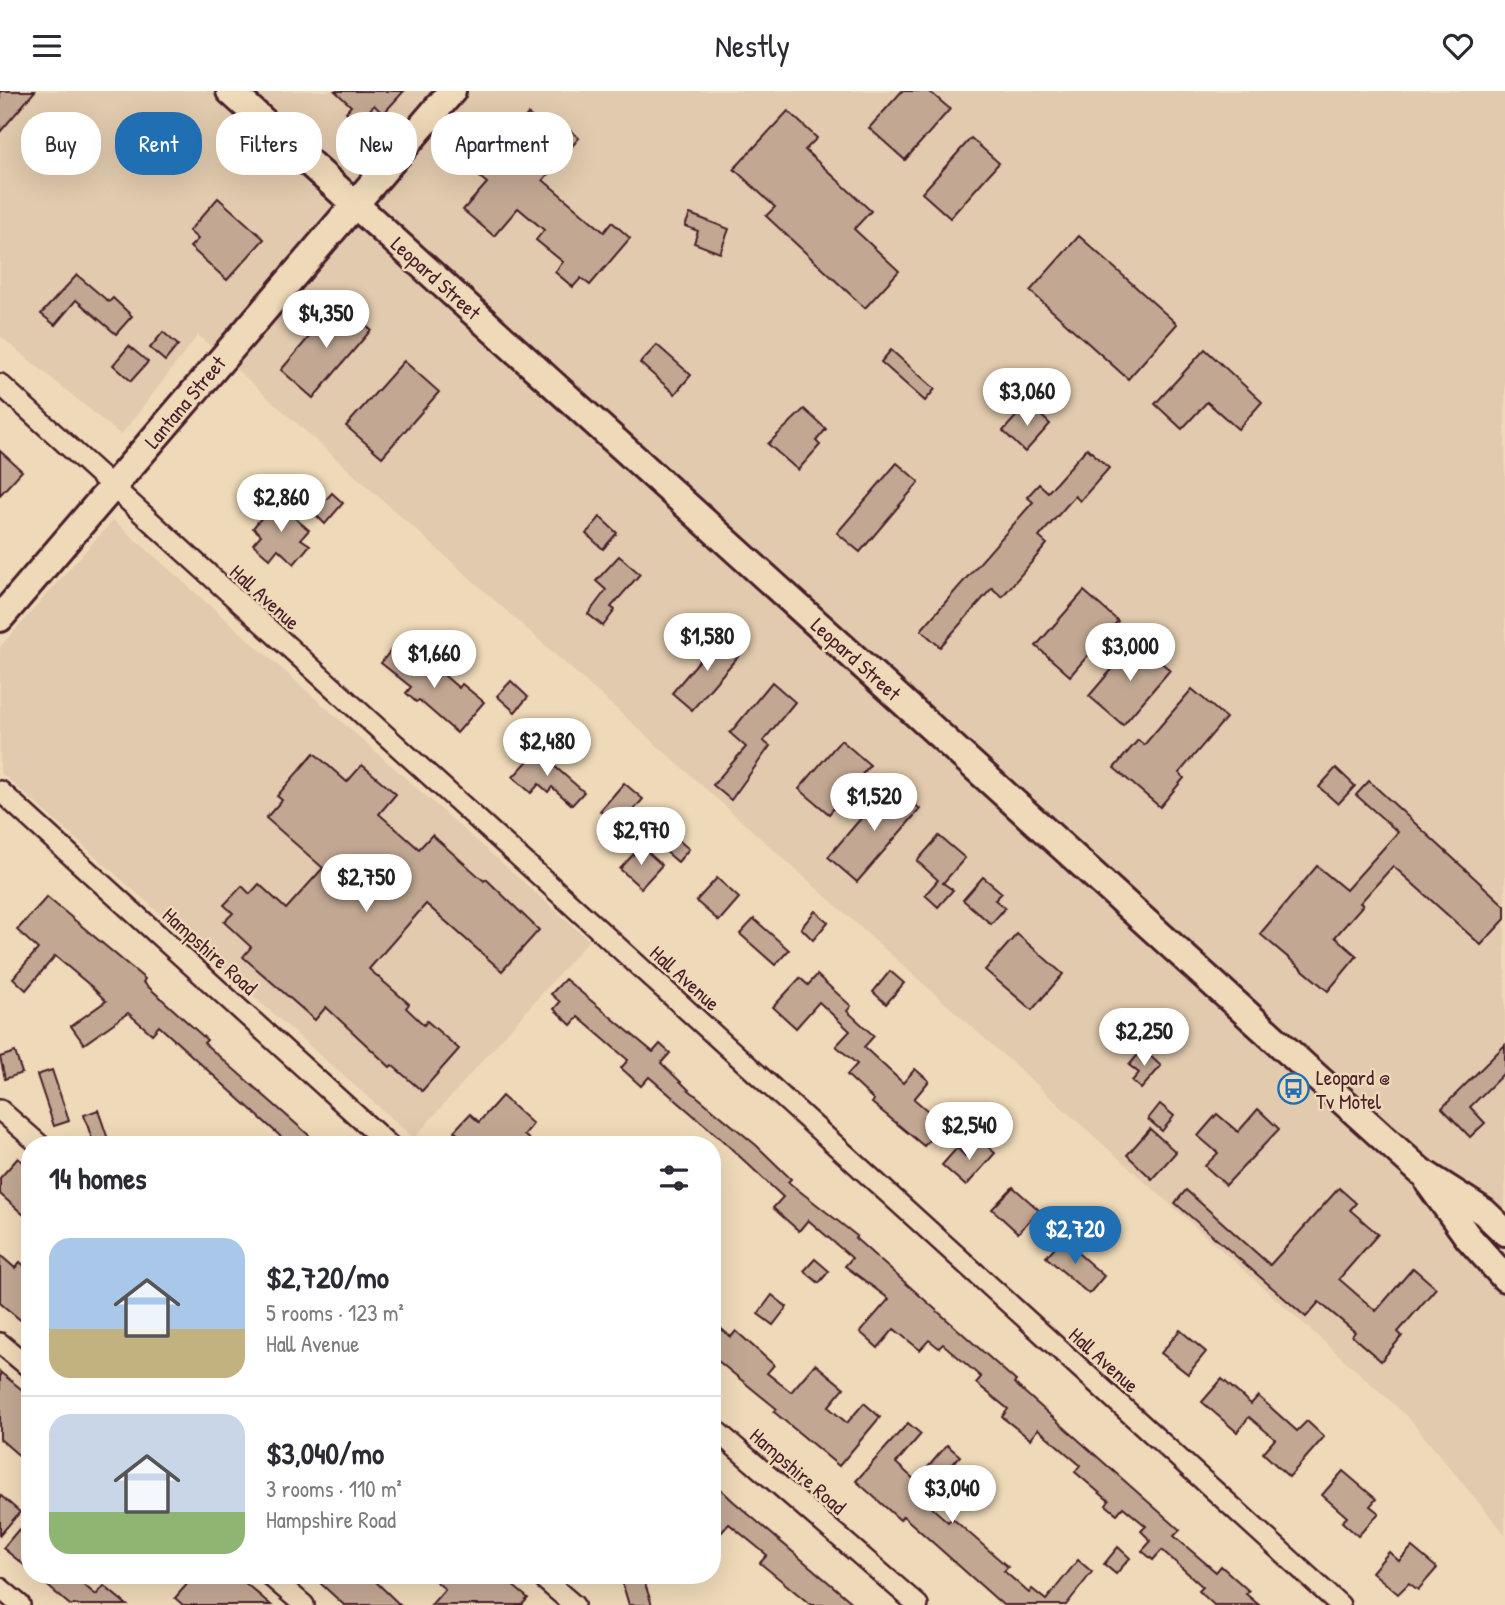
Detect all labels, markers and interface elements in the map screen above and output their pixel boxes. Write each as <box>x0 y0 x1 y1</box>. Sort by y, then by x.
text: Nestly <box>715 24 790 67</box>
icon: menu <box>28 27 66 65</box>
icon: heart <box>1439 27 1477 65</box>
chip: Buy <box>21 112 101 175</box>
chip: Rent <box>115 112 202 175</box>
chip: Filters <box>216 112 322 175</box>
chip: New <box>336 112 417 175</box>
chip: Apartment <box>431 112 573 175</box>
street label: Leopard Street <box>385 230 488 327</box>
pin: $4,350 <box>269 291 383 350</box>
text: $4,350 <box>298 297 354 328</box>
street label: Lantana Street <box>138 349 233 454</box>
pin: $3,060 <box>970 369 1084 428</box>
text: $3,060 <box>999 375 1055 406</box>
pin: $2,860 <box>224 475 338 534</box>
text: $2,860 <box>253 481 309 512</box>
street label: Hall Avenue <box>224 558 306 636</box>
street label: Leopard Street <box>805 611 908 708</box>
pin: $1,580 <box>650 613 764 673</box>
text: $1,580 <box>680 620 734 651</box>
pin: $3,000 <box>1073 623 1187 683</box>
text: $3,000 <box>1101 630 1159 661</box>
pin: $1,660 <box>377 631 491 690</box>
text: $1,660 <box>407 637 461 668</box>
pin: $2,480 <box>490 719 604 778</box>
text: $2,480 <box>519 725 575 756</box>
pin: $1,520 <box>817 773 931 833</box>
text: $1,520 <box>846 780 902 811</box>
pin: $2,970 <box>584 807 698 867</box>
text: $2,970 <box>612 814 670 845</box>
pin: $2,750 <box>309 855 423 914</box>
text: $2,750 <box>337 861 395 892</box>
street label: Hampshire Road <box>156 901 264 1001</box>
street label: Hall Avenue <box>644 939 726 1017</box>
pin: $2,250 <box>1087 1009 1201 1068</box>
text: $2,250 <box>1115 1015 1173 1046</box>
place label: Leopard @ Tv Motel <box>1316 1063 1391 1116</box>
bus stop icon: Leopard @ Tv Motel <box>1276 1072 1310 1106</box>
pin: $2,540 <box>912 1103 1026 1162</box>
text: $2,540 <box>941 1109 997 1140</box>
text: 14 homes <box>49 1158 147 1198</box>
icon: filters <box>655 1159 693 1197</box>
pin: $2,720 <box>1018 1207 1132 1266</box>
text: $2,720 <box>1045 1213 1105 1244</box>
text: $2,720/mo <box>266 1257 389 1297</box>
icon: home <box>105 1266 189 1350</box>
text: 5 rooms · 123 m² <box>266 1297 404 1328</box>
street label: Hall Avenue <box>1063 1321 1145 1399</box>
text: Hall Avenue <box>266 1328 359 1359</box>
street label: Hampshire Road <box>744 1421 852 1521</box>
text: $3,040/mo <box>266 1433 384 1473</box>
icon: home <box>105 1442 189 1526</box>
pin: $3,040 <box>895 1465 1009 1525</box>
text: $3,040 <box>924 1472 980 1503</box>
text: 3 rooms · 110 m² <box>266 1473 402 1504</box>
text: Hampshire Road <box>266 1504 396 1535</box>

